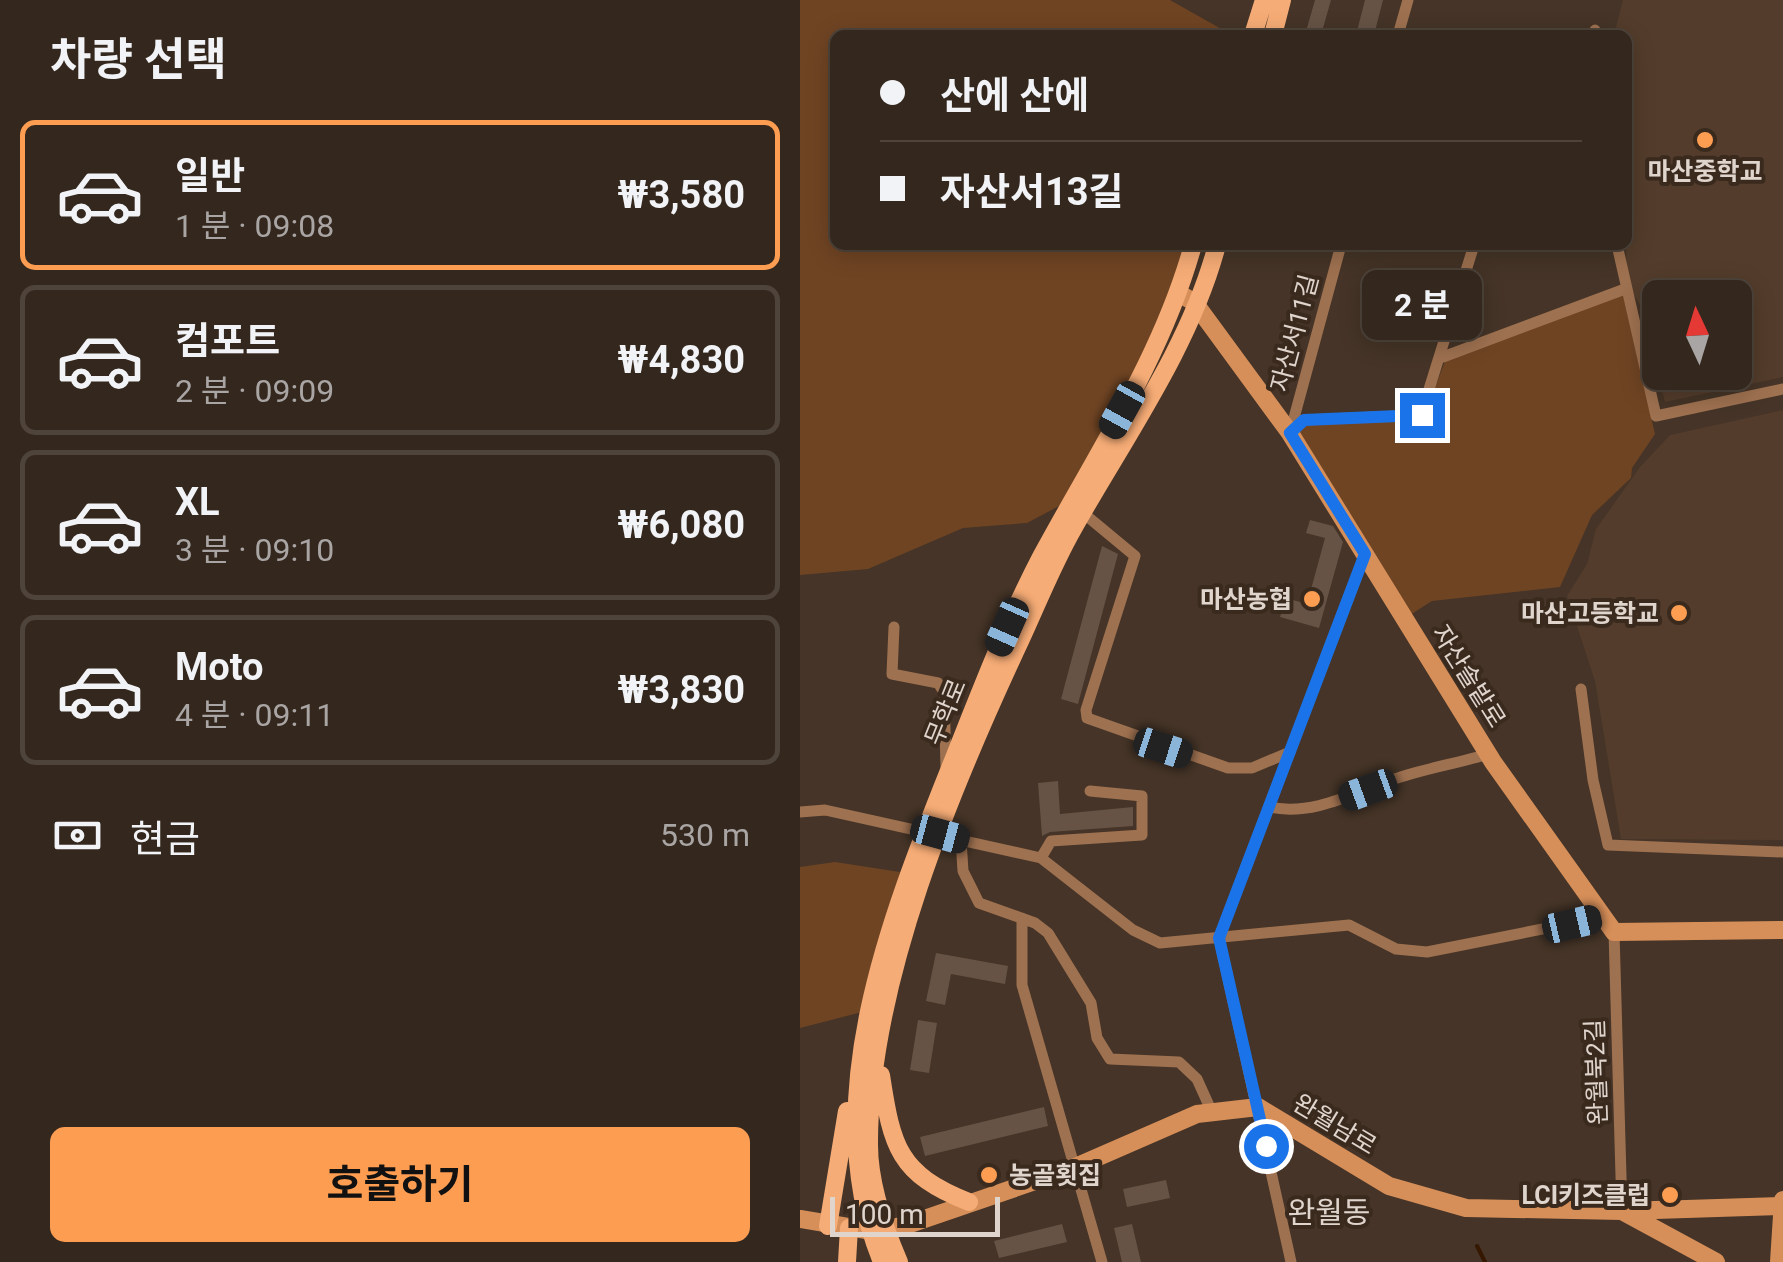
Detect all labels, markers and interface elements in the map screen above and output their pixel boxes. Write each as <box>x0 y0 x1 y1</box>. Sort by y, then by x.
text: 차량 선택 <box>50 33 227 86</box>
text: 산에 산에 <box>940 74 1089 118</box>
marker: 마산중학교 <box>1694 129 1716 151</box>
icon: car <box>55 150 145 240</box>
text: 일반 <box>175 154 245 198</box>
place label: 마산중학교 <box>1647 157 1763 186</box>
text: 자산서13길 <box>940 170 1123 214</box>
text: ₩3,580 <box>618 173 745 217</box>
text: 1 분 · 09:08 <box>175 207 334 245</box>
callout: 2 분 <box>1362 270 1482 340</box>
street label: 자산서11길 <box>1265 271 1324 395</box>
north arrow <box>1642 280 1752 390</box>
map controls <box>1642 280 1752 390</box>
text: 2 분 <box>1394 286 1450 324</box>
icon: car <box>55 315 145 405</box>
text: 컴포트 <box>175 319 280 363</box>
text: ₩4,830 <box>618 338 745 382</box>
text: 2 분 · 09:09 <box>175 372 334 410</box>
car <box>1094 376 1150 444</box>
route end <box>1400 393 1445 438</box>
icon: car <box>55 480 145 570</box>
text: XL <box>175 480 220 524</box>
text: ₩6,080 <box>618 503 745 547</box>
text: 3 분 · 09:10 <box>175 531 334 569</box>
place label: 마산농협 <box>1200 585 1292 614</box>
marker: 마산농협 <box>1301 588 1323 610</box>
car <box>981 593 1033 661</box>
place label: 마산고등학교 <box>1521 599 1659 628</box>
marker: 마산고등학교 <box>1668 602 1690 624</box>
street label: 자산솔밭로 <box>1426 620 1511 733</box>
icon: car <box>55 645 145 735</box>
text: Moto <box>175 645 264 689</box>
text: ₩3,830 <box>618 668 745 712</box>
street label: 무학로 <box>919 675 972 750</box>
text: 4 분 · 09:11 <box>175 696 334 734</box>
car <box>1130 724 1196 772</box>
car <box>1335 766 1401 814</box>
icon: cash <box>50 808 105 863</box>
car <box>907 812 973 856</box>
text: 530 m <box>660 816 750 854</box>
text: 현금 <box>130 817 200 861</box>
car <box>1539 903 1605 945</box>
street label: 완월북2길 <box>1580 1018 1613 1125</box>
street label: 완월남로 <box>1288 1088 1382 1161</box>
route start <box>1244 1124 1289 1169</box>
button: 호출하기 <box>50 1127 750 1242</box>
place label: 농골횟집 <box>1009 1161 1101 1190</box>
marker: 농골횟집 <box>978 1164 1000 1186</box>
place label: LCI키즈클럽 <box>1522 1181 1650 1210</box>
marker: LCI키즈클럽 <box>1659 1184 1681 1206</box>
scale bar <box>830 1192 1000 1236</box>
district label: 완월동 <box>1288 1195 1370 1230</box>
text: 100 m <box>845 1198 924 1231</box>

